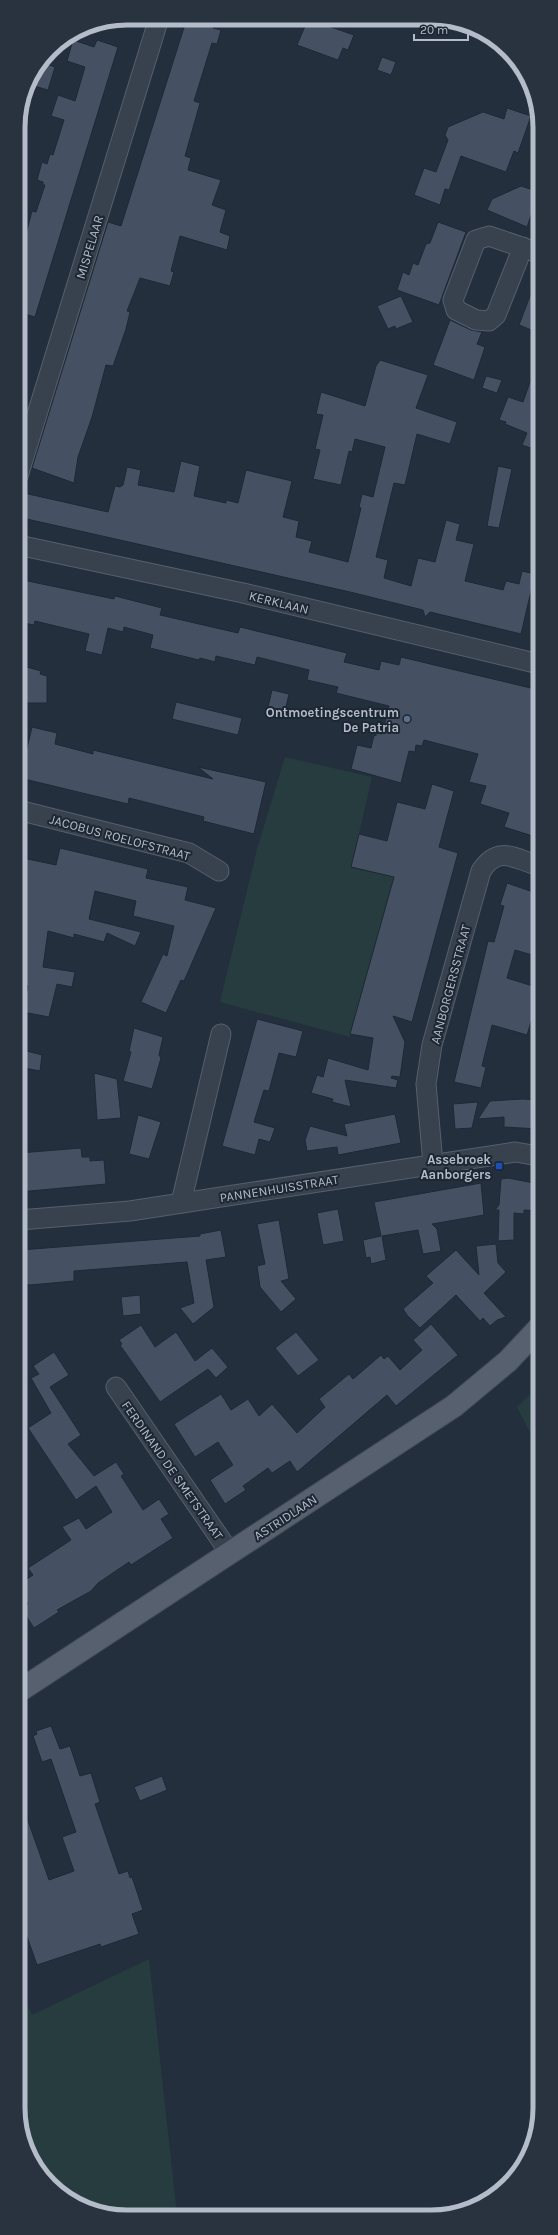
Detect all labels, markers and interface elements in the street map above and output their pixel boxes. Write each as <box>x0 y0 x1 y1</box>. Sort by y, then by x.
scale bar <box>414 16 468 42</box>
text: 20 m <box>420 23 448 37</box>
street label: MISPELAAR <box>73 213 106 281</box>
street label: KERKLAAN <box>247 588 310 617</box>
place label: Ontmoetingscentrum De Patria <box>266 705 399 735</box>
marker: Ontmoetingscentrum De Patria <box>402 714 412 724</box>
street label: JACOBUS ROELOFSTRAAT <box>48 812 192 864</box>
street label: AANBORGERSSTRAAT <box>427 922 474 1045</box>
place label: Assebroek Aanborgers <box>420 1152 491 1182</box>
marker: Assebroek Aanborgers <box>494 1161 504 1171</box>
street label: PANNENHUISSTRAAT <box>219 1172 340 1205</box>
street label: FERDINAND DE SMETSTRAAT <box>119 1398 227 1543</box>
street label: ASTRIDLAAN <box>251 1492 320 1543</box>

